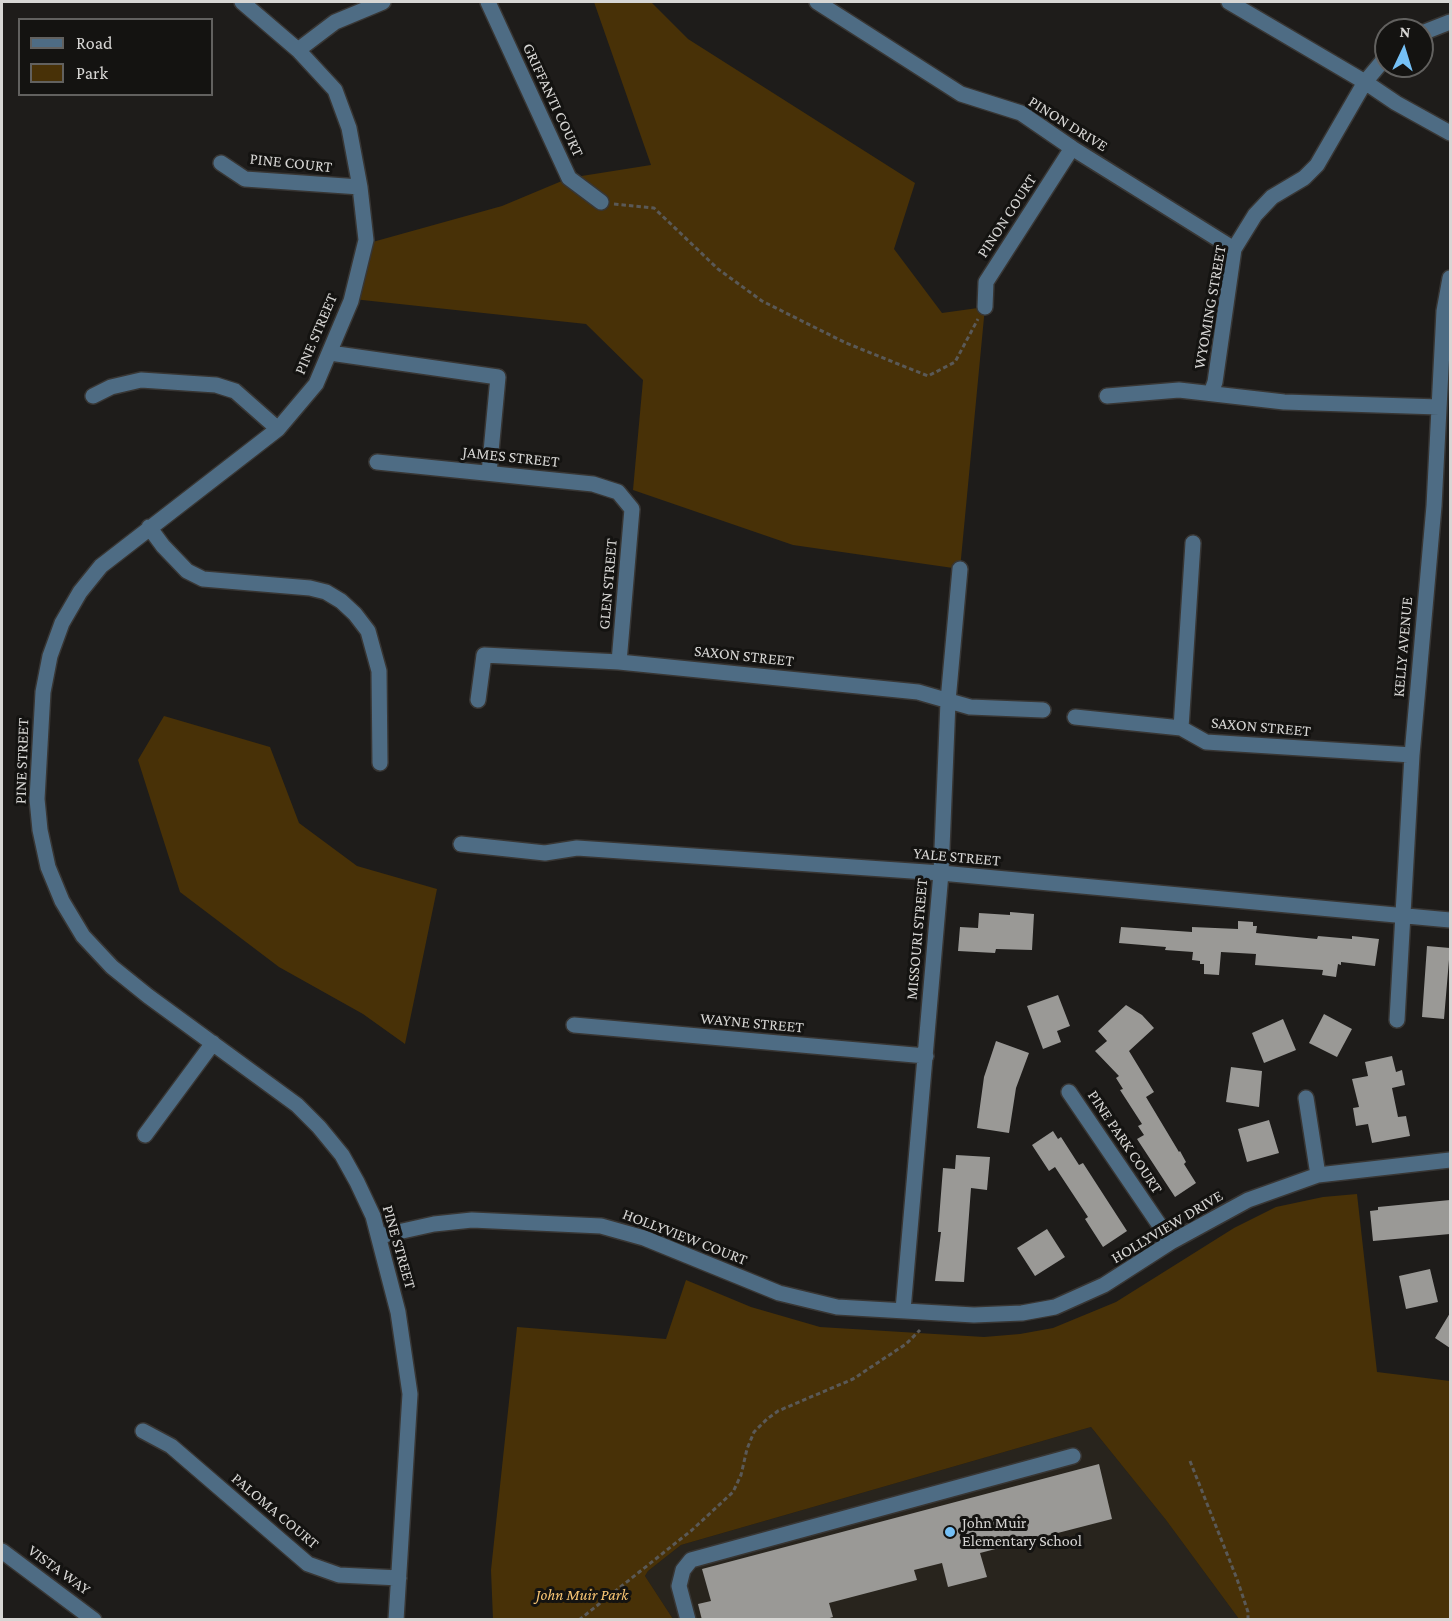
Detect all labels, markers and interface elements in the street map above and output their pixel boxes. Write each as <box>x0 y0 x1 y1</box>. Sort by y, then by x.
legend <box>18 18 213 96</box>
north arrow <box>1374 18 1434 78</box>
text: N <box>1399 23 1411 40</box>
text: Road <box>76 33 113 53</box>
street label: GRIFFANTI COURT <box>518 40 588 160</box>
text: Park <box>76 63 108 83</box>
street label: PINON DRIVE <box>1025 92 1111 156</box>
street label: PINE COURT <box>249 149 333 177</box>
street label: PINON COURT <box>973 171 1041 261</box>
street label: WYOMING STREET <box>1190 243 1230 371</box>
street label: PINE STREET <box>290 291 342 377</box>
street label: JAMES STREET <box>462 442 560 472</box>
street label: GLEN STREET <box>594 538 622 630</box>
street label: KELLY AVENUE <box>1389 596 1417 698</box>
street label: SAXON STREET <box>693 641 795 671</box>
street label: SAXON STREET <box>1210 713 1312 741</box>
street label: PINE STREET <box>11 718 33 804</box>
street label: YALE STREET <box>913 844 1001 870</box>
street label: MISSOURI STREET <box>902 877 932 1001</box>
street label: WAYNE STREET <box>699 1009 805 1037</box>
street label: PINE PARK COURT <box>1083 1087 1167 1197</box>
street label: HOLLYVIEW DRIVE <box>1108 1186 1226 1268</box>
street label: PINE STREET <box>378 1203 420 1291</box>
street label: HOLLYVIEW COURT <box>620 1204 750 1270</box>
street label: PALOMA COURT <box>227 1469 323 1553</box>
place label: John Muir Elementary School <box>962 1513 1082 1551</box>
marker: John Muir Elementary School <box>943 1525 957 1539</box>
street label: VISTA WAY <box>24 1541 94 1599</box>
park label: John Muir Park <box>536 1585 628 1605</box>

